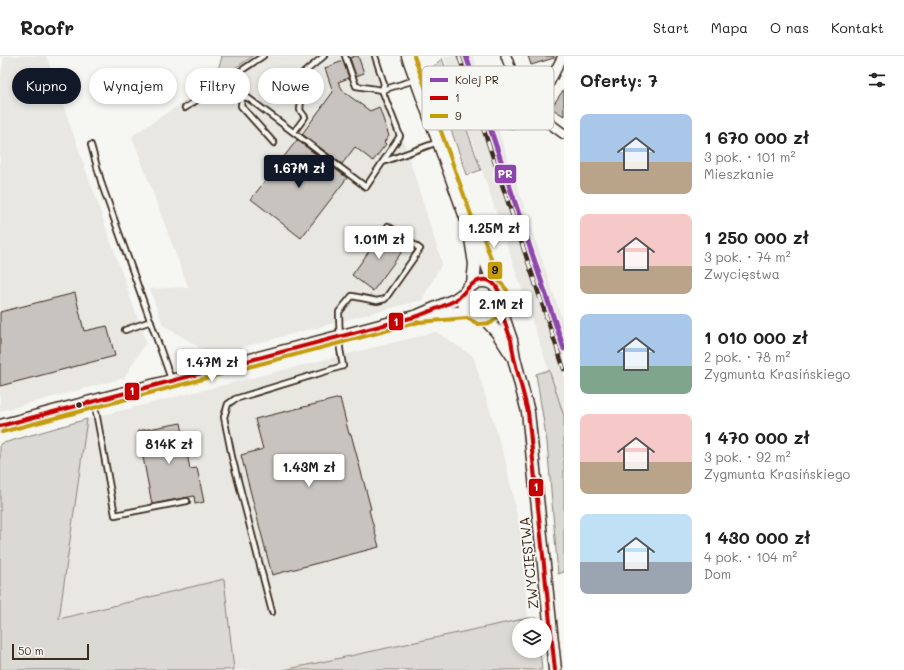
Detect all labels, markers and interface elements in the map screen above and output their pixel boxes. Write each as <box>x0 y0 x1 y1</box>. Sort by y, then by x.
text: Roofr <box>20 15 74 40</box>
text: Start <box>653 18 689 37</box>
text: Mapa <box>711 18 748 37</box>
text: O nas <box>770 18 809 37</box>
text: Kontakt <box>831 18 884 37</box>
legend <box>422 66 554 130</box>
chip: Kupno <box>12 68 81 104</box>
chip: Wynajem <box>89 68 177 104</box>
chip: Filtry <box>185 68 250 104</box>
chip: Nowe <box>258 68 324 104</box>
text: Oferty: 7 <box>580 69 658 91</box>
icon: filters <box>866 69 888 91</box>
text: Kolej PR <box>455 72 499 87</box>
text: 1 <box>455 90 460 105</box>
text: 9 <box>455 108 462 123</box>
text: 1 670 000 zł <box>704 126 809 148</box>
icon: home <box>612 130 660 178</box>
text: 3 pok. · 101 m² <box>704 148 795 165</box>
pin: 1.67M zł <box>258 155 340 189</box>
text: 1.67M zł <box>273 159 325 176</box>
line badge: PR <box>494 164 517 184</box>
text: Mieszkanie <box>704 165 774 182</box>
text: PR <box>497 166 513 181</box>
pin: 1.25M zł <box>453 215 535 249</box>
text: 1.25M zł <box>468 219 520 236</box>
pin: 1.01M zł <box>338 226 420 260</box>
text: 1 250 000 zł <box>704 226 809 248</box>
text: 1.01M zł <box>353 230 405 247</box>
icon: home <box>612 230 660 278</box>
text: 3 pok. · 74 m² <box>704 248 791 265</box>
line badge: 9 <box>487 261 503 280</box>
text: 9 <box>492 262 499 277</box>
text: Zwycięstwa <box>704 265 780 282</box>
pin: 2.1M zł <box>464 291 538 325</box>
text: 2.1M zł <box>479 295 523 312</box>
line badge: 1 <box>388 312 404 331</box>
text: 1 <box>394 314 398 329</box>
text: 1 010 000 zł <box>704 326 808 348</box>
icon: home <box>612 330 660 378</box>
text: 2 pok. · 78 m² <box>704 348 790 365</box>
pin: 1.47M zł <box>171 349 253 383</box>
text: 1.47M zł <box>186 353 238 370</box>
text: Zygmunta Krasińskiego <box>704 365 850 382</box>
line badge: 1 <box>124 382 140 401</box>
text: 1 <box>130 383 134 398</box>
unlabelled marker <box>74 400 84 410</box>
text: 1 470 000 zł <box>704 426 810 448</box>
icon: home <box>612 430 660 478</box>
pin: 814K zł <box>132 431 206 465</box>
text: 814K zł <box>145 435 193 452</box>
text: 3 pok. · 92 m² <box>704 448 791 465</box>
pin: 1.43M zł <box>268 454 350 488</box>
text: 1.43M zł <box>282 458 336 475</box>
text: Zygmunta Krasińskiego <box>704 465 850 482</box>
line badge: 1 <box>528 478 544 497</box>
text: 1 <box>534 479 538 494</box>
street label: ZWYCIĘSTWA <box>514 516 543 610</box>
text: 1 430 000 zł <box>704 526 810 548</box>
icon: home <box>612 530 660 578</box>
text: 4 pok. · 104 m² <box>704 548 797 565</box>
text: Dom <box>704 565 731 582</box>
map controls <box>512 618 552 658</box>
button: layers <box>512 618 552 658</box>
scale bar <box>12 642 89 661</box>
text: 50 m <box>18 643 44 658</box>

